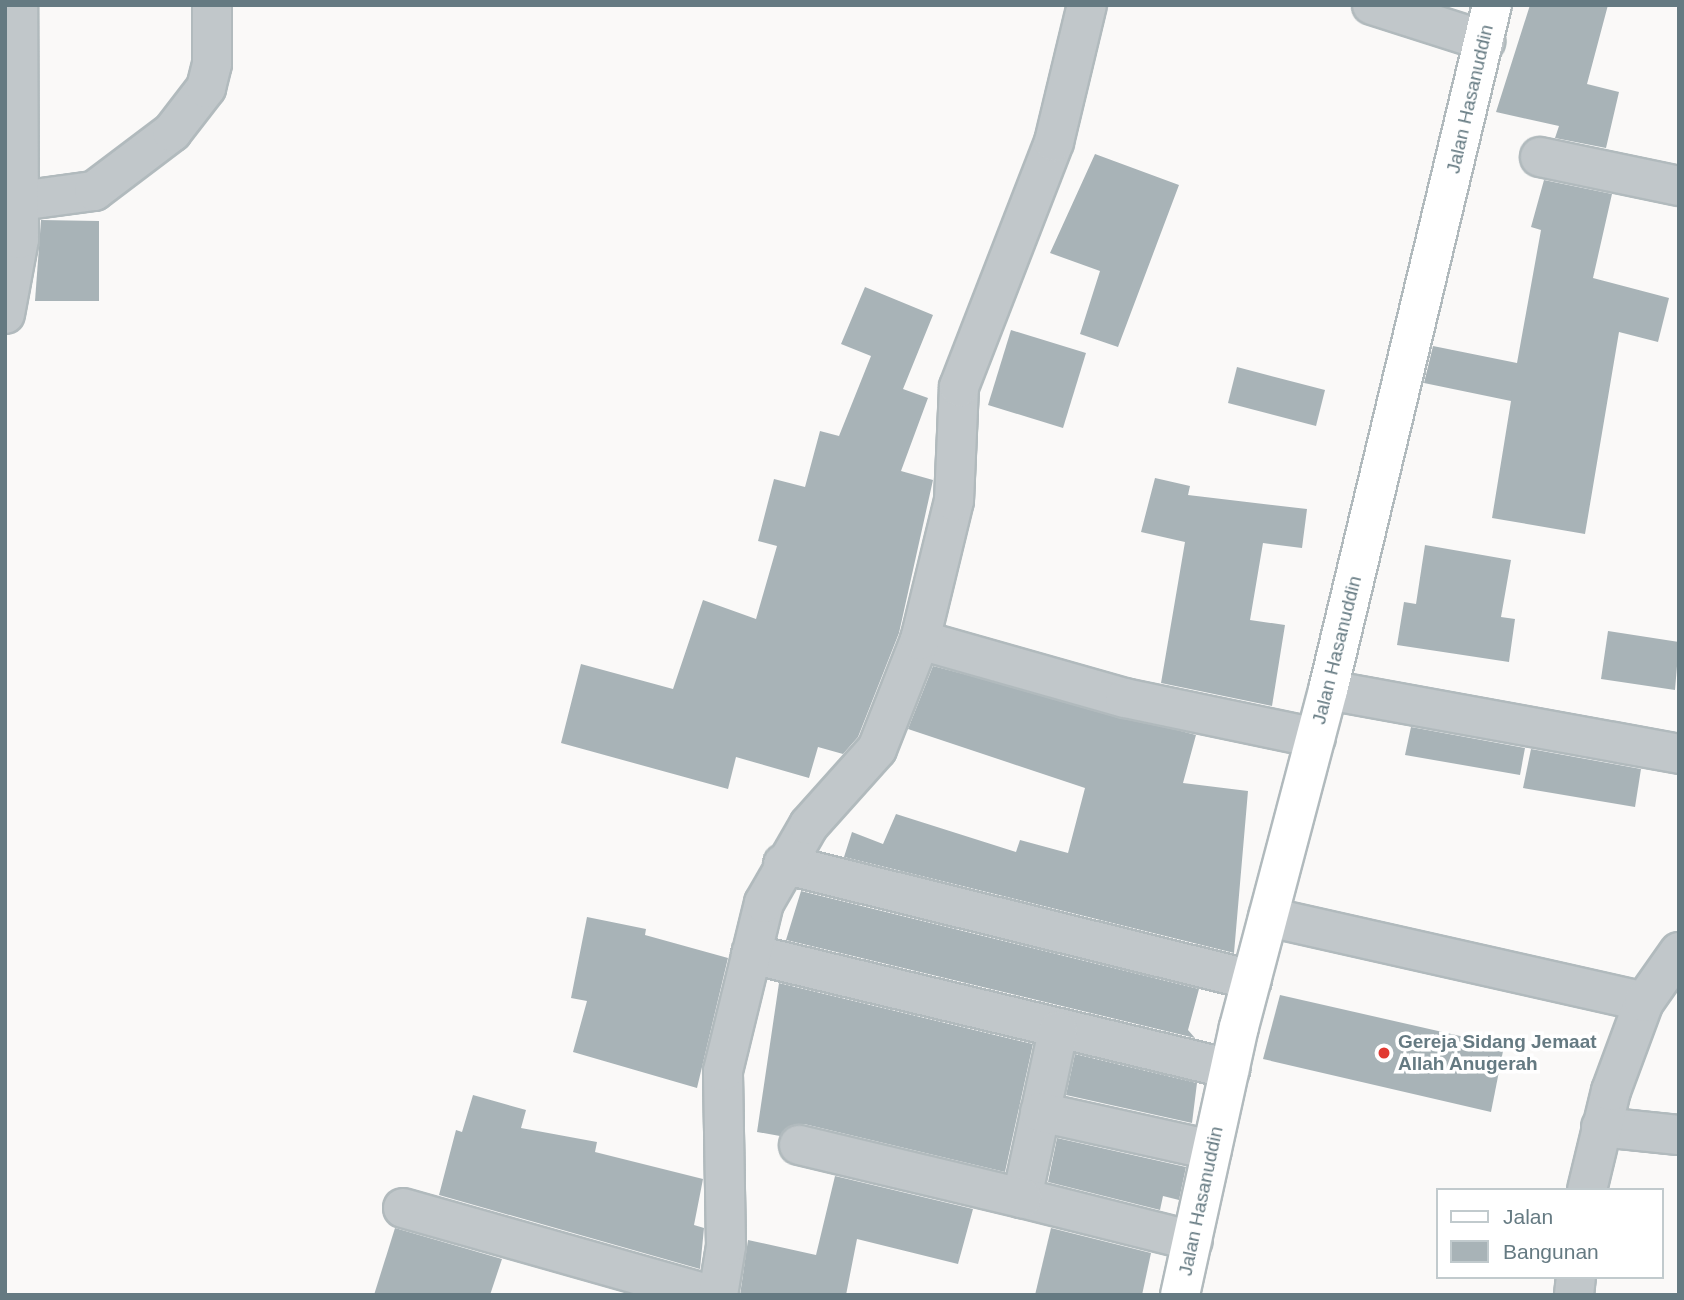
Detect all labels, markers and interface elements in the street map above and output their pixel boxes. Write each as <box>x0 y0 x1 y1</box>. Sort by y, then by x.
street label: Jalan Hasanuddin <box>1442 22 1498 176</box>
street label: Jalan Hasanuddin <box>1308 573 1366 727</box>
place label: Gereja Sidang Jemaat Allah Anugerah <box>1398 1031 1597 1075</box>
marker: Gereja Sidang Jemaat Allah Anugerah <box>1376 1045 1392 1061</box>
street label: Jalan Hasanuddin <box>1174 1124 1228 1278</box>
legend <box>1436 1188 1663 1279</box>
text: Jalan <box>1503 1205 1553 1228</box>
text: Bangunan <box>1503 1240 1599 1263</box>

